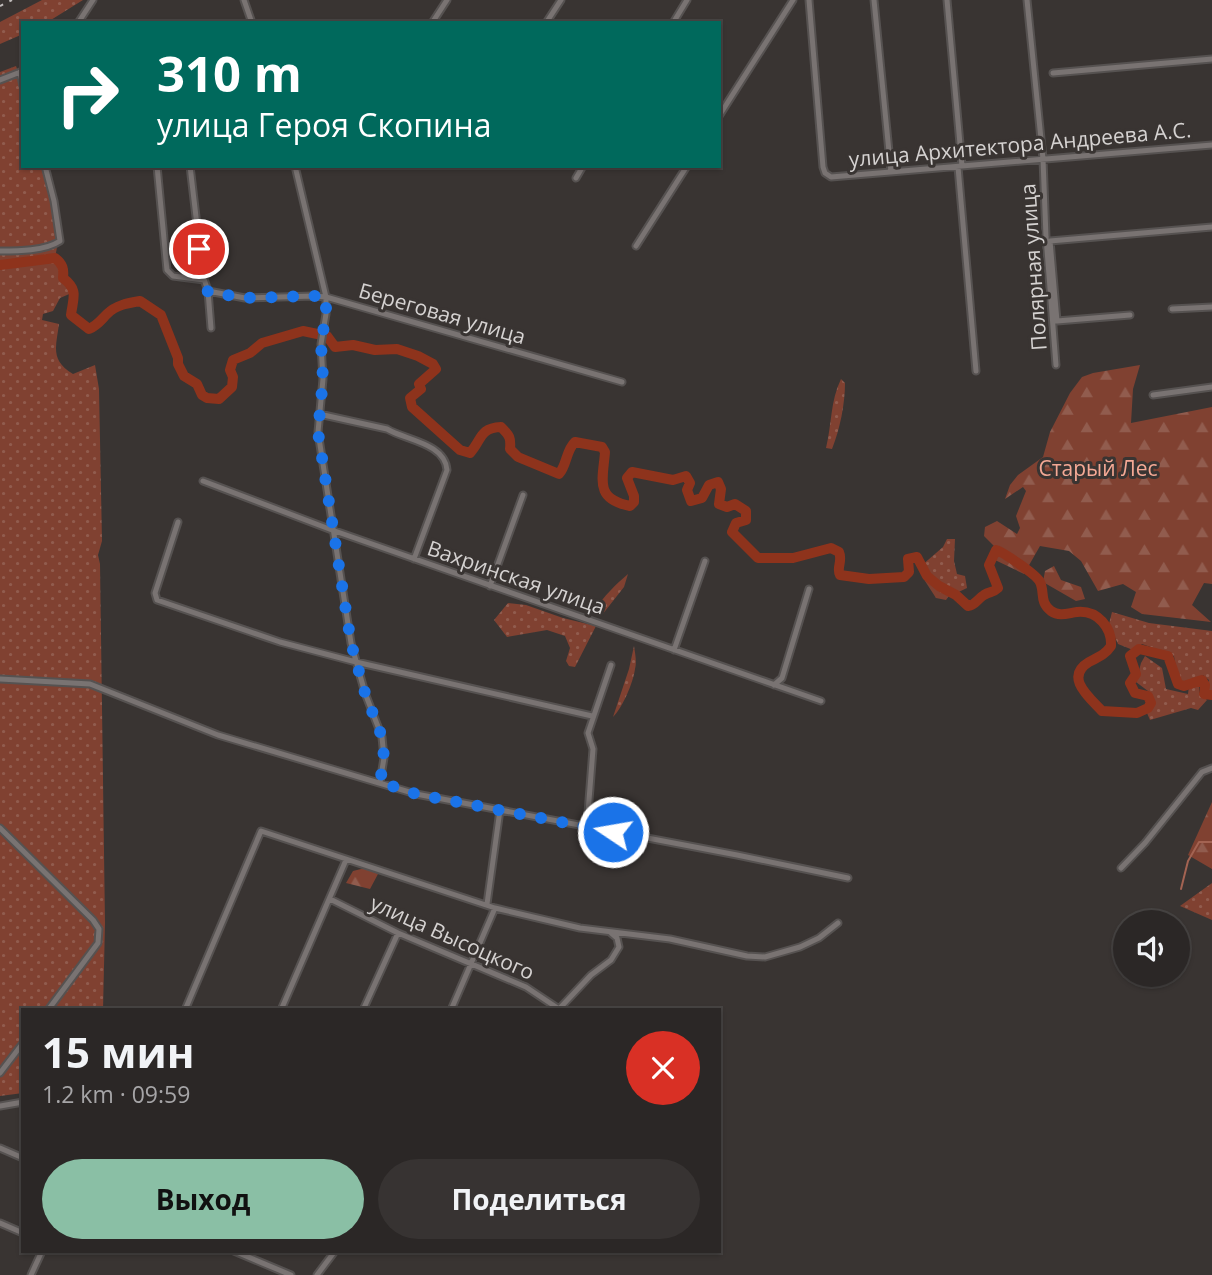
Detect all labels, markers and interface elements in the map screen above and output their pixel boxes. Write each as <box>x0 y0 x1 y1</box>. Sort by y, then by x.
text: 310 m <box>157 40 302 106</box>
icon: right <box>42 49 133 140</box>
text: улица Героя Скопина <box>157 103 491 146</box>
street label: улица Архитектора Андреева А.С. <box>848 115 1192 173</box>
street label: Полярная улица <box>1013 183 1053 351</box>
pin <box>169 219 229 279</box>
icon: arrive <box>180 230 218 268</box>
street label: Береговая улица <box>356 276 529 350</box>
park label: Старый Лес <box>1038 454 1158 482</box>
street label: Вахринская улица <box>424 534 609 621</box>
position arrow <box>576 795 650 869</box>
street label: улица Высоцкого <box>366 888 539 986</box>
map controls <box>1113 910 1190 987</box>
button: sound <box>1113 910 1190 987</box>
text: 15 мин <box>42 1023 194 1080</box>
button: close <box>626 1031 700 1105</box>
text: 1.2 km · 09:59 <box>42 1078 190 1110</box>
button: Выход <box>42 1159 364 1239</box>
button: Поделиться <box>378 1159 700 1239</box>

